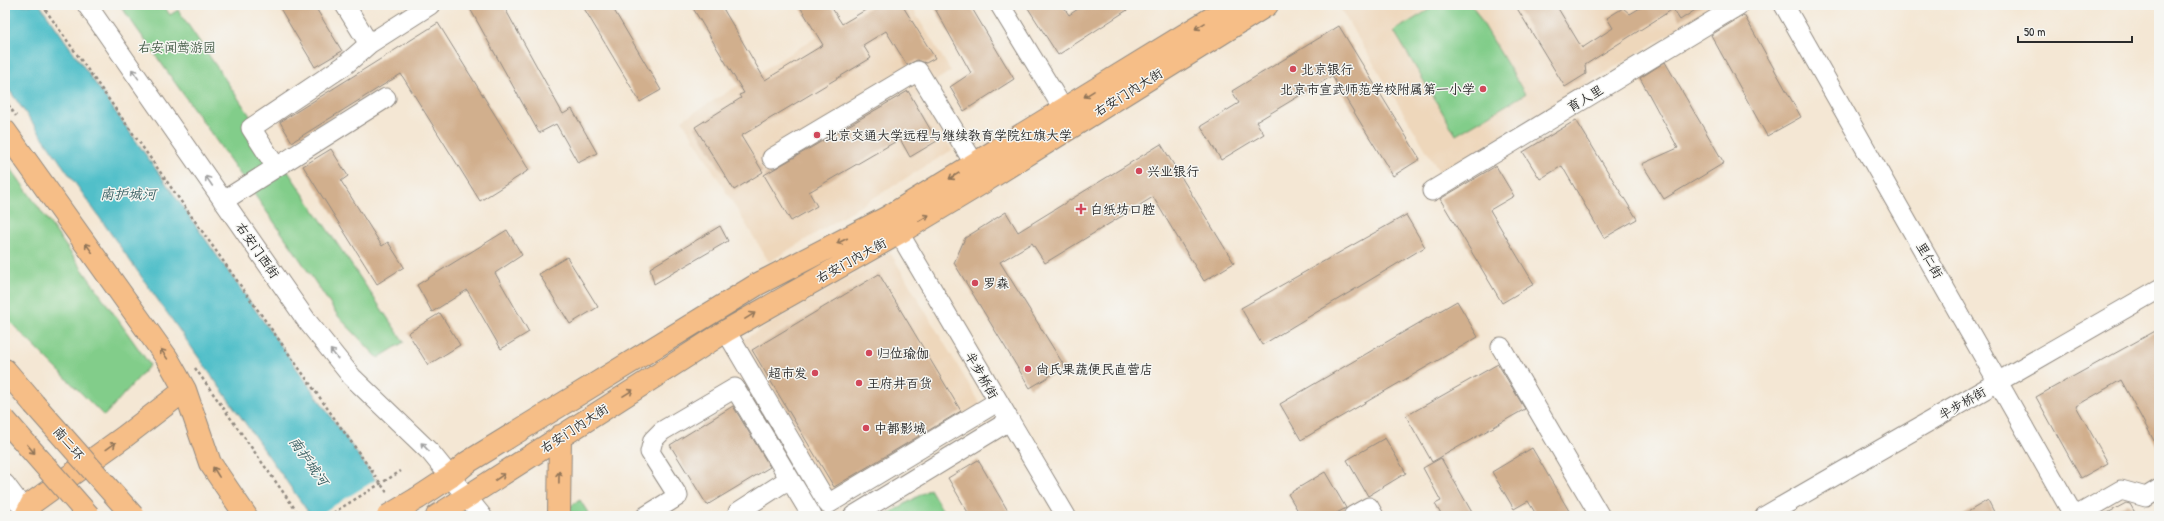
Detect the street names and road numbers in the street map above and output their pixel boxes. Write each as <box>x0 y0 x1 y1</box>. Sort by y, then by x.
street label: 右安门内大街 <box>1090 64 1166 120</box>
street label: 育人里 <box>1564 80 1606 116</box>
street label: 右安门西街 <box>232 218 284 282</box>
street label: 右安门内大街 <box>813 233 889 287</box>
street label: 里仁街 <box>1912 239 1948 281</box>
street label: 半步桥街 <box>961 348 1003 402</box>
street label: 半步桥街 <box>1935 382 1989 424</box>
street label: 右安门内大街 <box>536 399 612 457</box>
street label: 南二环 <box>49 422 89 464</box>

